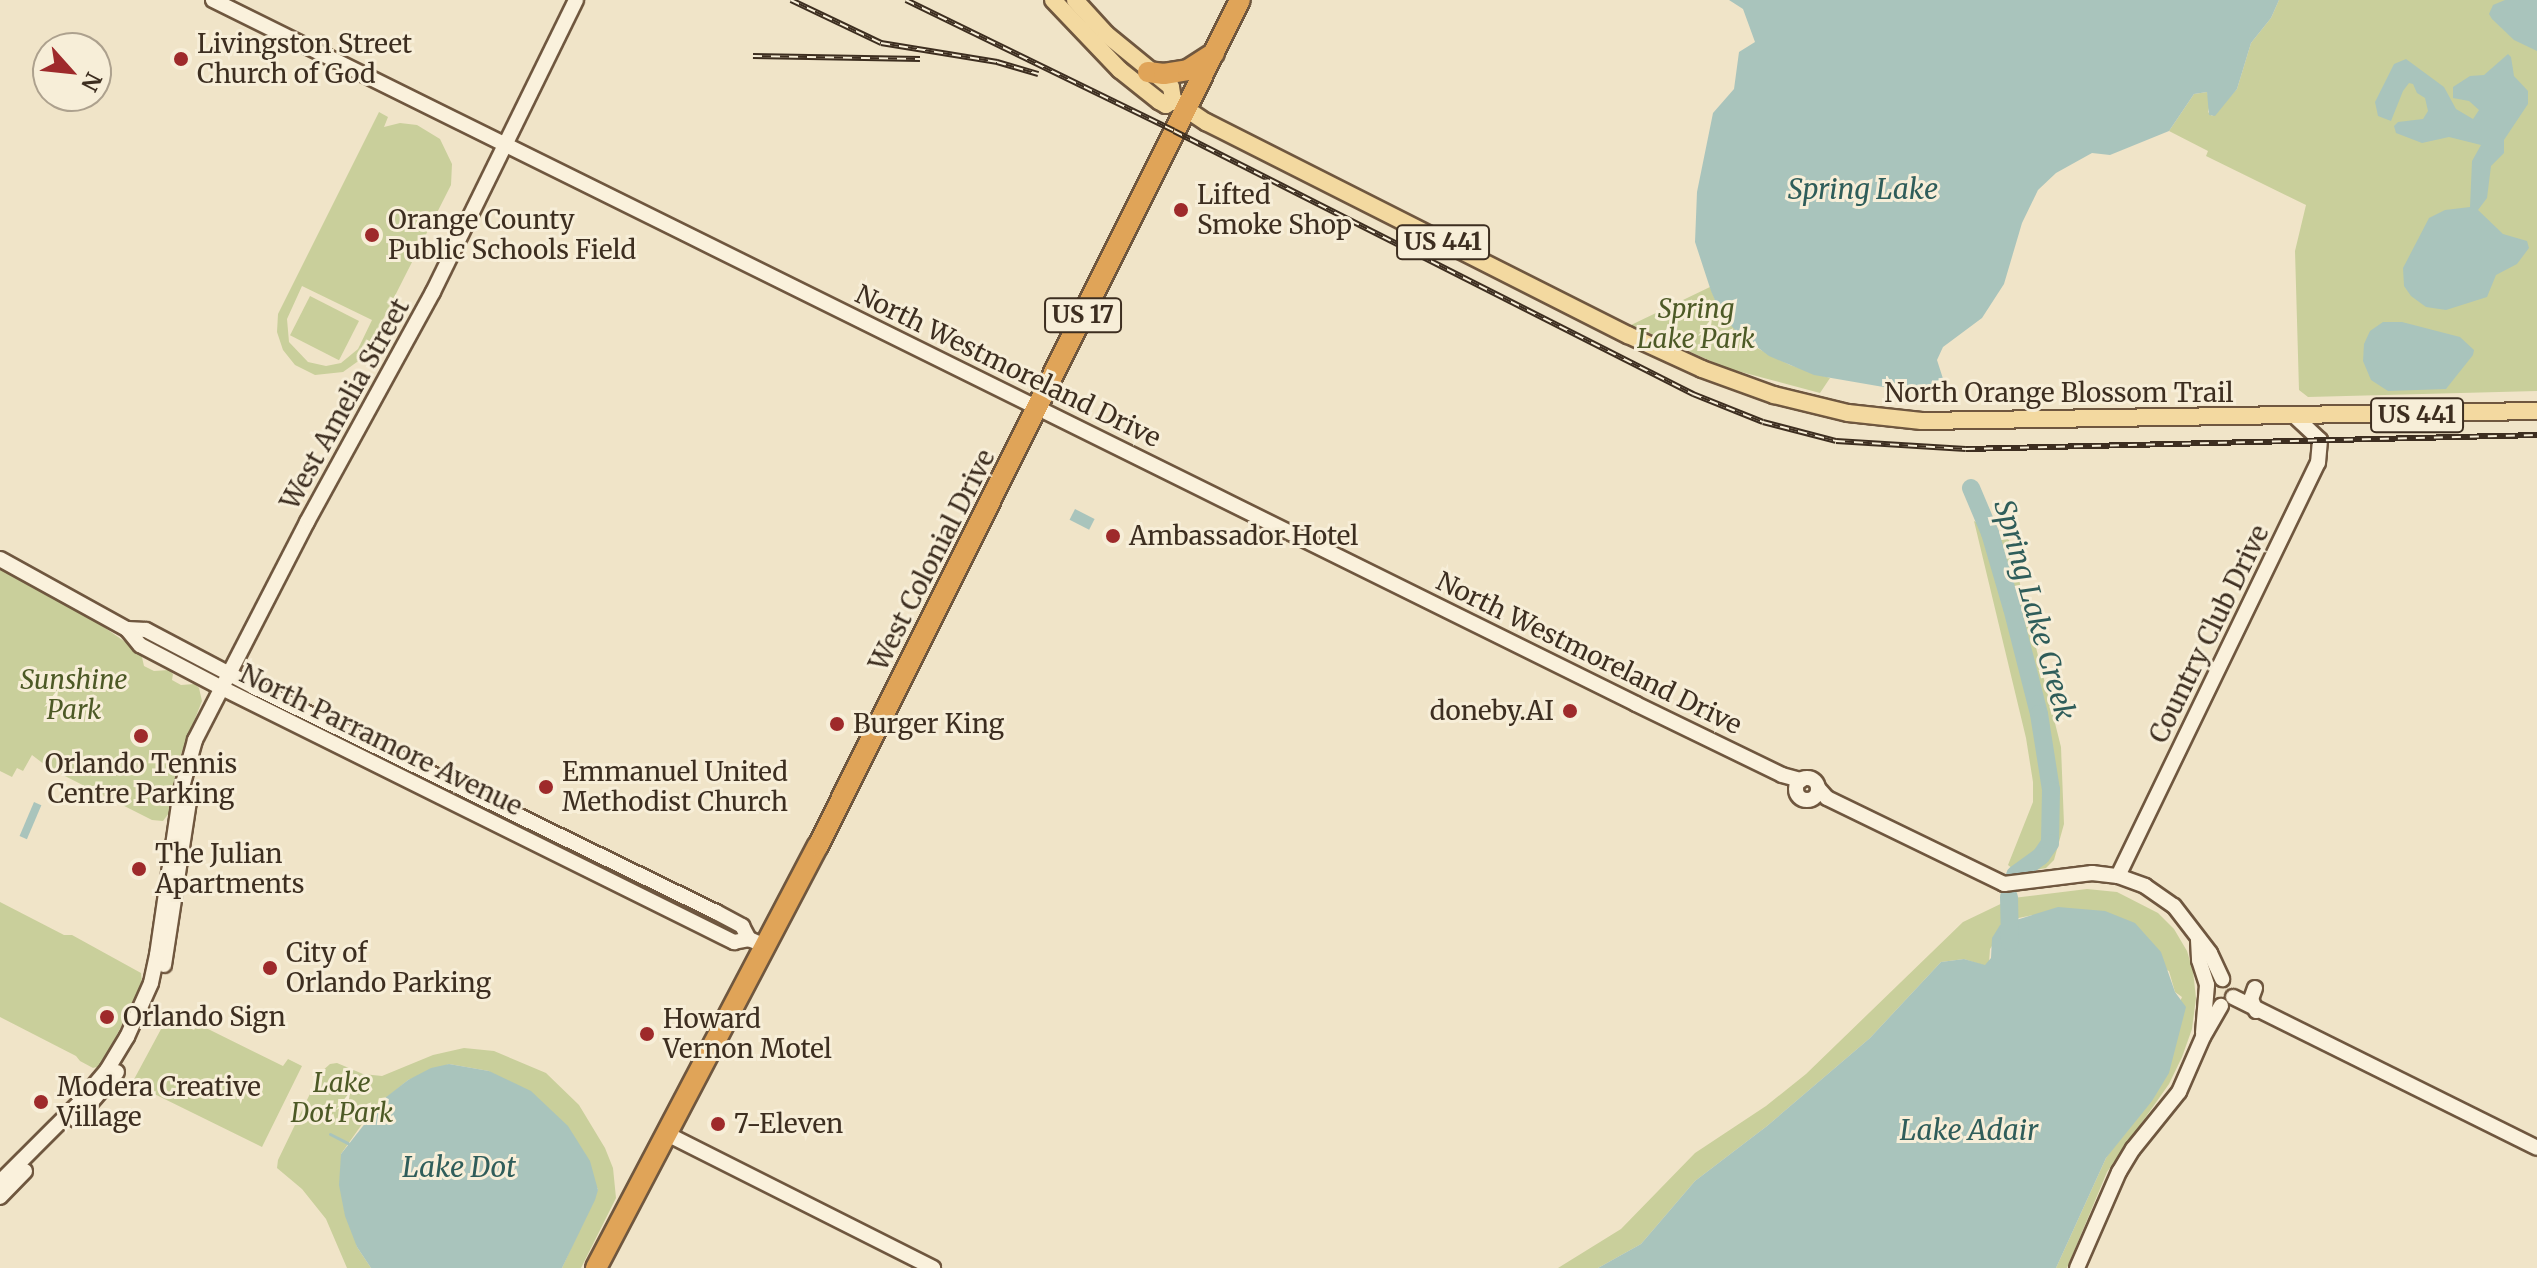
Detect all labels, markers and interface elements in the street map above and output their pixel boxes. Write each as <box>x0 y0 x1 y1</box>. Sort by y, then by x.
place label: Livingston Street Church of God <box>197 28 412 90</box>
north arrow <box>32 32 112 112</box>
marker: Livingston Street Church of God <box>172 50 190 68</box>
text: N <box>75 68 108 96</box>
water label: Spring Lake <box>1788 172 1938 206</box>
place label: Lifted Smoke Shop <box>1197 179 1352 240</box>
marker: Lifted Smoke Shop <box>1172 201 1190 219</box>
place label: Orange County Public Schools Field <box>388 204 636 266</box>
road number: US 441 <box>1395 222 1491 262</box>
marker: Orange County Public Schools Field <box>363 226 381 244</box>
street label: North Westmoreland Drive <box>850 278 1166 454</box>
street label: West Amelia Street <box>274 293 416 515</box>
park label: Spring Lake Park <box>1637 293 1755 354</box>
road number: US 17 <box>1043 295 1123 335</box>
street label: North Orange Blossom Trail <box>1884 377 2234 409</box>
road number: US 441 <box>2369 395 2465 435</box>
street label: West Colonial Drive <box>863 444 1001 676</box>
water label: Spring Lake Creek <box>1987 496 2083 724</box>
place label: Ambassador Hotel <box>1129 520 1358 552</box>
street label: Country Club Drive <box>2143 520 2275 748</box>
marker: Ambassador Hotel <box>1104 527 1122 545</box>
street label: North Westmoreland Drive <box>1431 565 1747 741</box>
street label: North Parramore Avenue <box>235 658 527 822</box>
park label: Sunshine Park <box>20 664 128 726</box>
place label: doneby.AI <box>1430 695 1554 727</box>
marker: doneby.AI <box>1561 702 1579 720</box>
place label: Burger King <box>853 708 1004 740</box>
marker: Burger King <box>828 715 846 733</box>
marker: Orlando Tennis Centre Parking <box>132 727 150 745</box>
place label: Orlando Tennis Centre Parking <box>45 748 237 810</box>
place label: Emmanuel United Methodist Church <box>562 756 788 818</box>
marker: Emmanuel United Methodist Church <box>537 778 555 796</box>
place label: The Julian Apartments <box>155 838 304 900</box>
marker: The Julian Apartments <box>130 860 148 878</box>
place label: City of Orlando Parking <box>286 937 491 998</box>
marker: City of Orlando Parking <box>261 959 279 977</box>
place label: Orlando Sign <box>123 1001 286 1033</box>
place label: Howard Vernon Motel <box>663 1003 832 1064</box>
marker: Orlando Sign <box>98 1008 116 1026</box>
marker: Howard Vernon Motel <box>638 1025 656 1043</box>
park label: Lake Dot Park <box>291 1067 393 1128</box>
place label: Modera Creative Village <box>57 1071 261 1132</box>
marker: Modera Creative Village <box>32 1093 50 1111</box>
place label: 7-Eleven <box>734 1108 843 1140</box>
water label: Lake Adair <box>1900 1113 2038 1147</box>
marker: 7-Eleven <box>709 1115 727 1133</box>
water label: Lake Dot <box>402 1150 516 1184</box>

